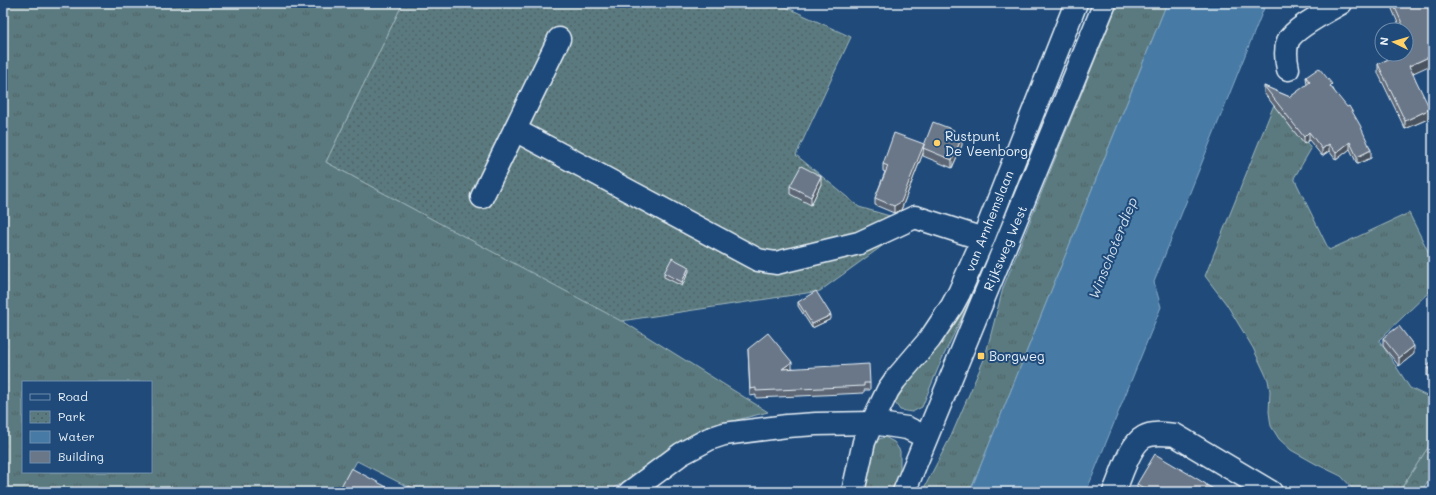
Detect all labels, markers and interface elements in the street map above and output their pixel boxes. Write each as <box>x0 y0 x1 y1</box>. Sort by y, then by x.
north arrow <box>1374 22 1414 62</box>
text: N <box>1376 36 1391 46</box>
place label: Rustpunt De Veenborg <box>945 127 1028 159</box>
marker: Rustpunt De Veenborg <box>932 138 942 148</box>
street label: van Arnhemslaan <box>960 168 1017 274</box>
water label: Winschoterdiep <box>1084 194 1142 301</box>
street label: Rijksweg West <box>979 202 1030 293</box>
place label: Borgweg <box>989 347 1045 364</box>
marker: Borgweg <box>976 351 986 361</box>
legend <box>22 381 152 473</box>
text: Road <box>58 388 88 404</box>
text: Park <box>58 408 85 424</box>
text: Water <box>58 428 95 444</box>
text: Building <box>58 448 104 464</box>

